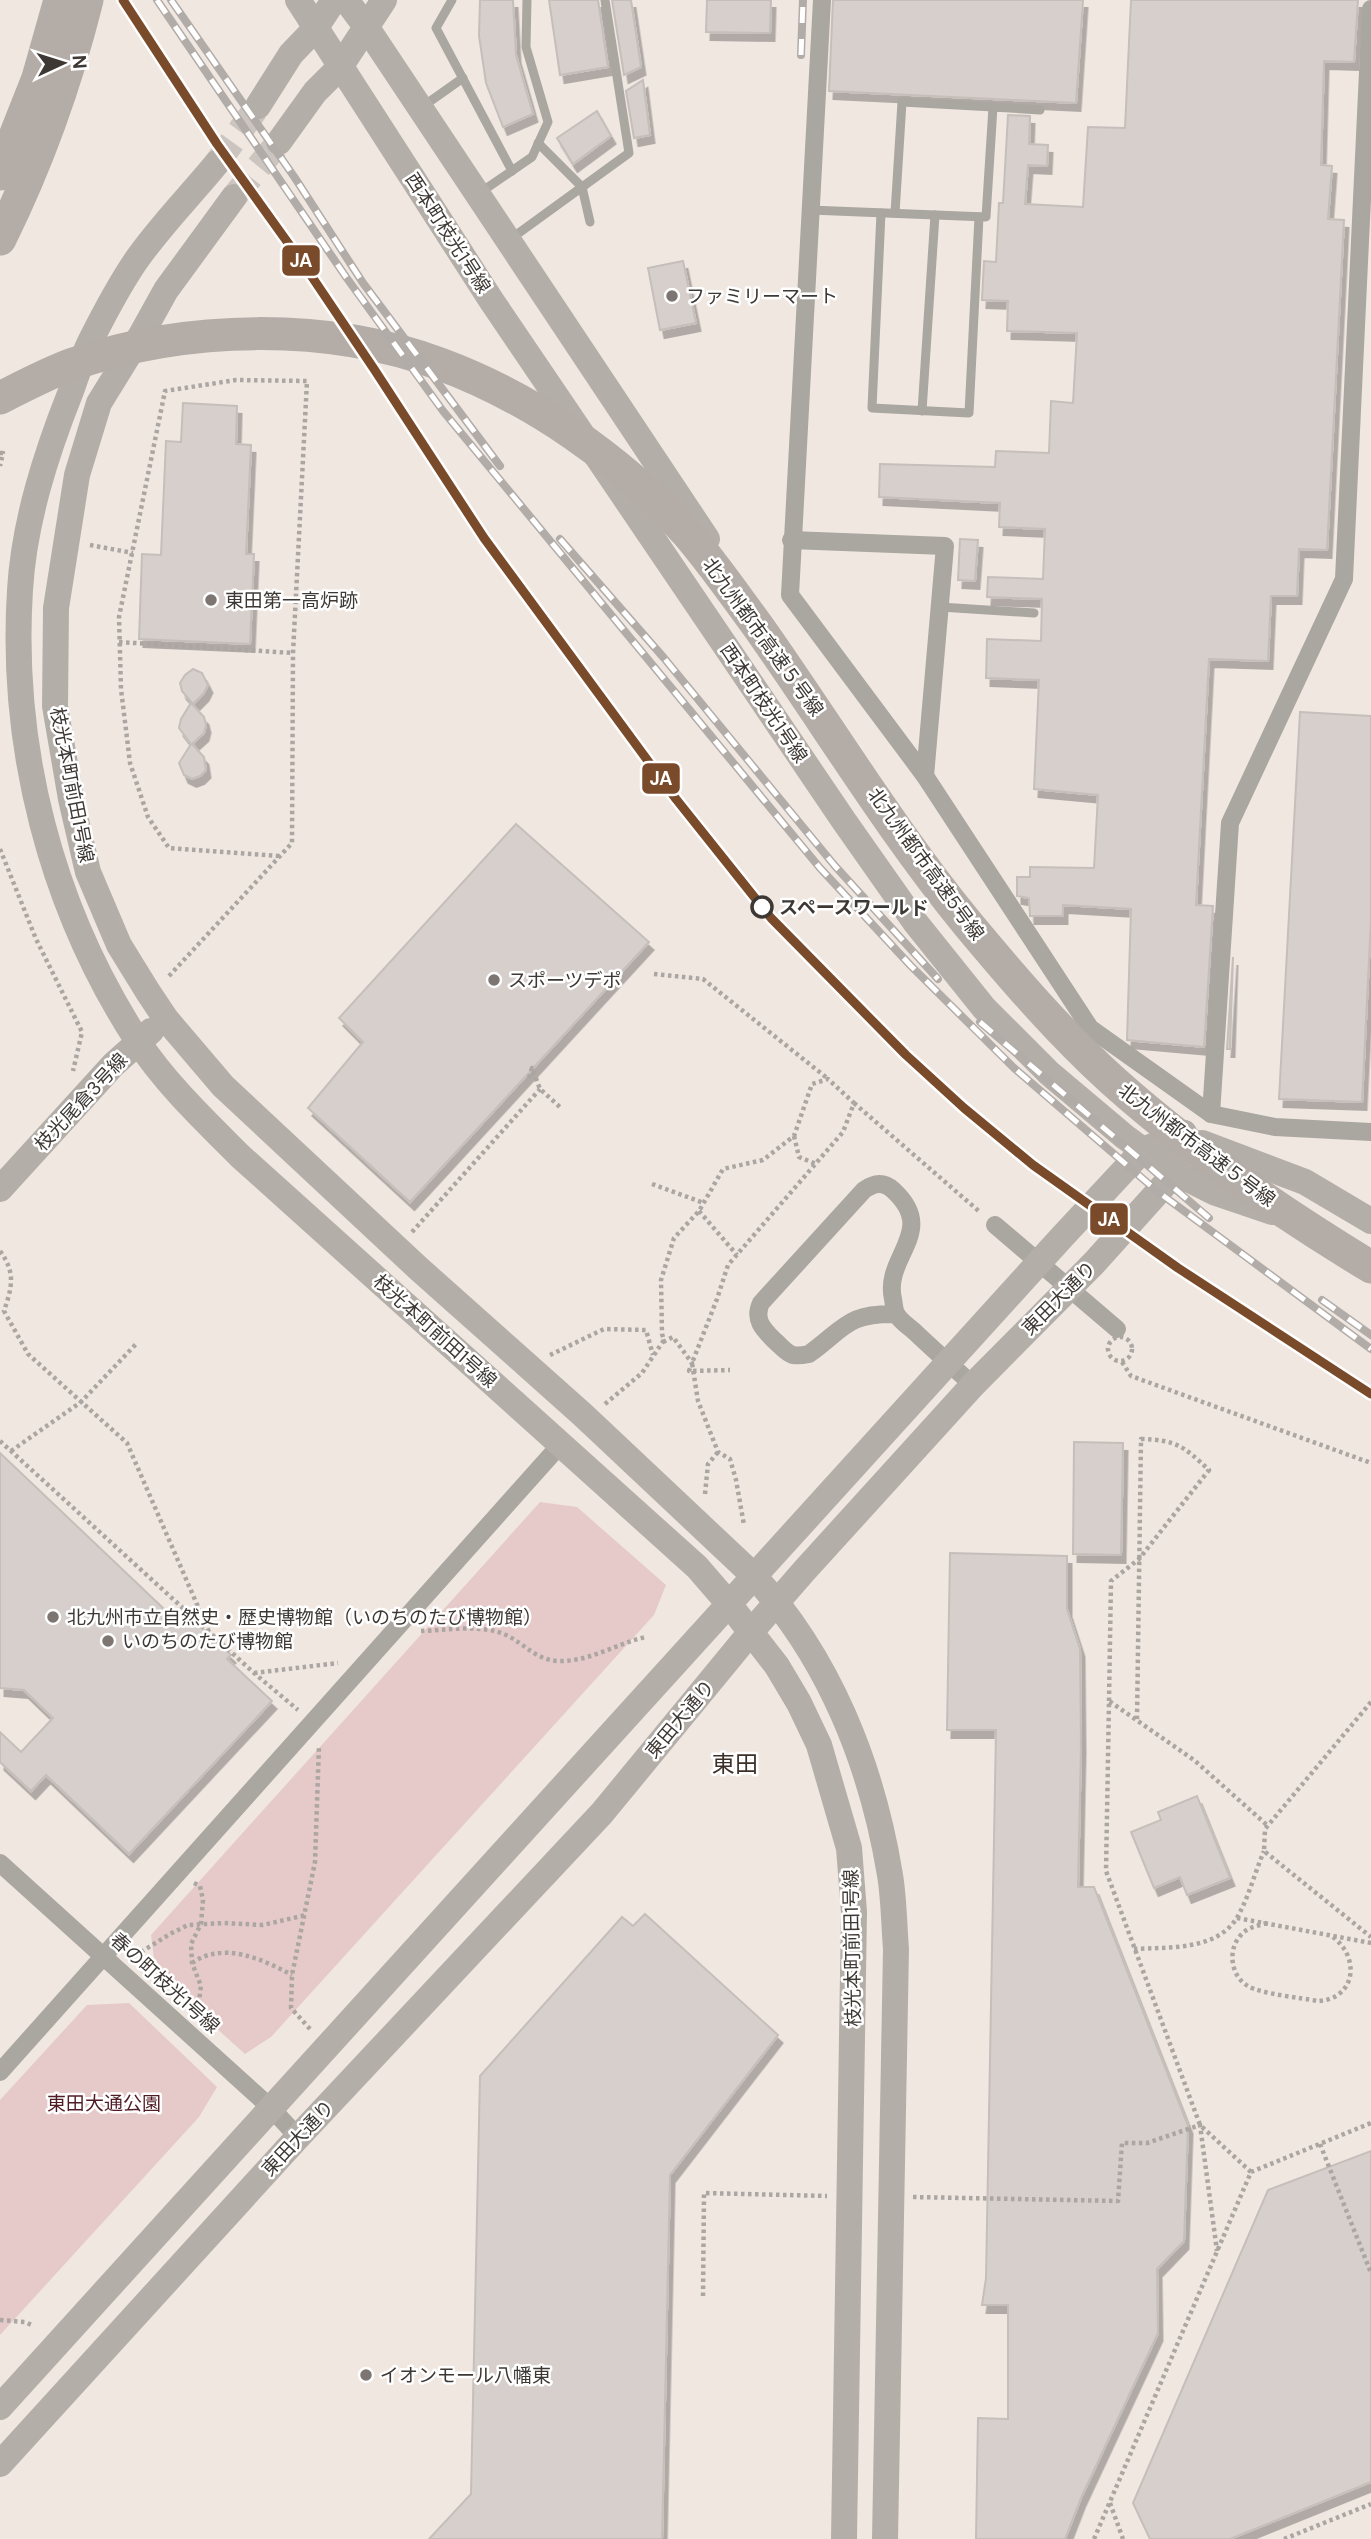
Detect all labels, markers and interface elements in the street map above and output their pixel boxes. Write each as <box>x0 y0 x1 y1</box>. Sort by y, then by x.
north arrow <box>28 28 98 98</box>
text: N <box>67 54 92 70</box>
street label: 西本町枝光1号線 <box>400 168 496 298</box>
line badge: JA <box>281 244 321 277</box>
text: JA <box>289 248 313 273</box>
place label: ファミリーマート <box>686 284 838 309</box>
marker: ファミリーマート <box>664 288 680 304</box>
street label: 北九州都市高速５号線 <box>697 553 829 721</box>
place label: 東田第一高炉跡 <box>225 588 358 613</box>
marker: 東田第一高炉跡 <box>203 592 219 608</box>
street label: 西本町枝光1号線 <box>715 638 813 768</box>
street label: 枝光本町前田1号線 <box>45 705 99 865</box>
line badge: JA <box>641 762 681 795</box>
text: JA <box>649 766 673 791</box>
street label: 北九州都市高速5号線 <box>862 783 990 945</box>
place label: スペースワールド <box>779 895 929 920</box>
marker: スペースワールド <box>751 896 773 918</box>
place label: スポーツデポ <box>508 968 622 993</box>
marker: スポーツデポ <box>486 972 502 988</box>
street label: 枝光尾倉3号線 <box>29 1048 133 1156</box>
street label: 北九州都市高速５号線 <box>1114 1078 1280 1212</box>
line badge: JA <box>1089 1202 1129 1236</box>
text: JA <box>1097 1207 1121 1232</box>
street label: 東田大通り <box>1017 1256 1101 1340</box>
street label: 枝光本町前田1号線 <box>368 1269 502 1393</box>
place label: 北九州市立自然史・歴史博物館（いのちのたび博物館） <box>67 1605 542 1630</box>
marker: 北九州市立自然史・歴史博物館（いのちのたび博物館） <box>45 1609 61 1625</box>
place label: いのちのたび博物館 <box>122 1629 293 1654</box>
marker: いのちのたび博物館 <box>100 1633 116 1649</box>
street label: 東田大通り <box>640 1675 720 1763</box>
district label: 東田 <box>712 1749 758 1779</box>
street label: 枝光本町前田1号線 <box>838 1869 866 2027</box>
street label: 春の町枝光1号線 <box>105 1927 225 2039</box>
park label: 東田大通公園 <box>47 2091 161 2116</box>
street label: 東田大通り <box>256 2095 340 2181</box>
place label: イオンモール八幡東 <box>380 2363 551 2388</box>
marker: イオンモール八幡東 <box>358 2367 374 2383</box>

